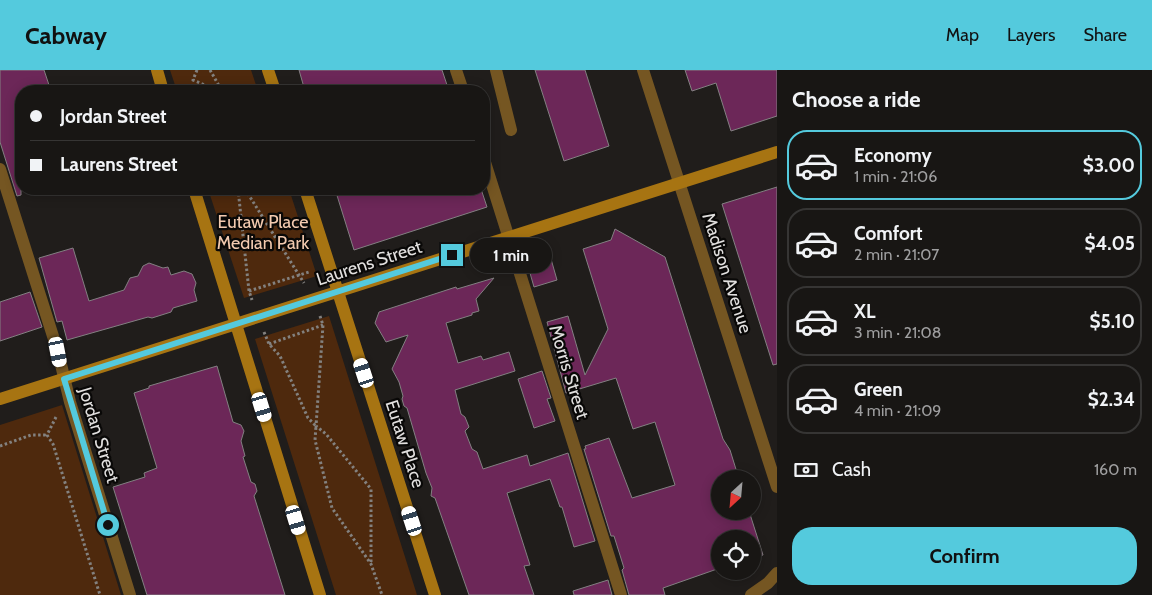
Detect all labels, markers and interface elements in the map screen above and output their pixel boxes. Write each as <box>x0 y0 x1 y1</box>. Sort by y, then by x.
text: Cabway <box>25 21 107 50</box>
text: Map <box>946 24 979 46</box>
text: Layers <box>1007 24 1056 46</box>
text: Share <box>1084 24 1127 46</box>
text: Choose a ride <box>792 86 921 113</box>
text: Jordan Street <box>60 105 167 128</box>
icon: car <box>794 143 839 188</box>
text: Economy <box>854 144 932 167</box>
text: Laurens Street <box>60 153 178 176</box>
text: $3.00 <box>1083 154 1135 177</box>
text: 1 min · 21:06 <box>854 167 937 186</box>
street label: Madison Avenue <box>697 210 757 336</box>
park label: Eutaw Place Median Park <box>217 211 310 254</box>
icon: car <box>794 221 839 266</box>
text: Comfort <box>854 222 923 245</box>
text: $4.05 <box>1085 232 1135 255</box>
street label: Laurens Street <box>313 236 425 290</box>
callout: 1 min <box>470 238 552 272</box>
route end <box>441 244 463 266</box>
text: 2 min · 21:07 <box>854 245 939 264</box>
text: 1 min <box>493 246 529 265</box>
icon: car <box>794 299 839 344</box>
text: XL <box>854 300 875 323</box>
text: $5.10 <box>1089 310 1135 333</box>
street label: Morris Street <box>544 322 594 422</box>
text: 3 min · 21:08 <box>854 323 941 342</box>
car <box>47 336 68 368</box>
car <box>352 356 375 390</box>
icon: car <box>794 377 839 422</box>
text: Green <box>854 378 903 401</box>
street label: Jordan Street <box>74 384 124 485</box>
text: $2.34 <box>1088 388 1135 411</box>
car <box>250 390 273 424</box>
street label: Eutaw Place <box>380 397 430 491</box>
text: 4 min · 21:09 <box>854 401 941 420</box>
icon: cash <box>792 456 820 484</box>
text: Cash <box>832 458 871 481</box>
text: 160 m <box>1094 460 1137 479</box>
north arrow <box>711 470 761 520</box>
map controls <box>711 470 761 580</box>
car <box>284 503 307 537</box>
car <box>400 504 423 538</box>
route start <box>97 514 119 536</box>
button: Confirm <box>792 527 1137 585</box>
button: locate <box>711 530 761 580</box>

